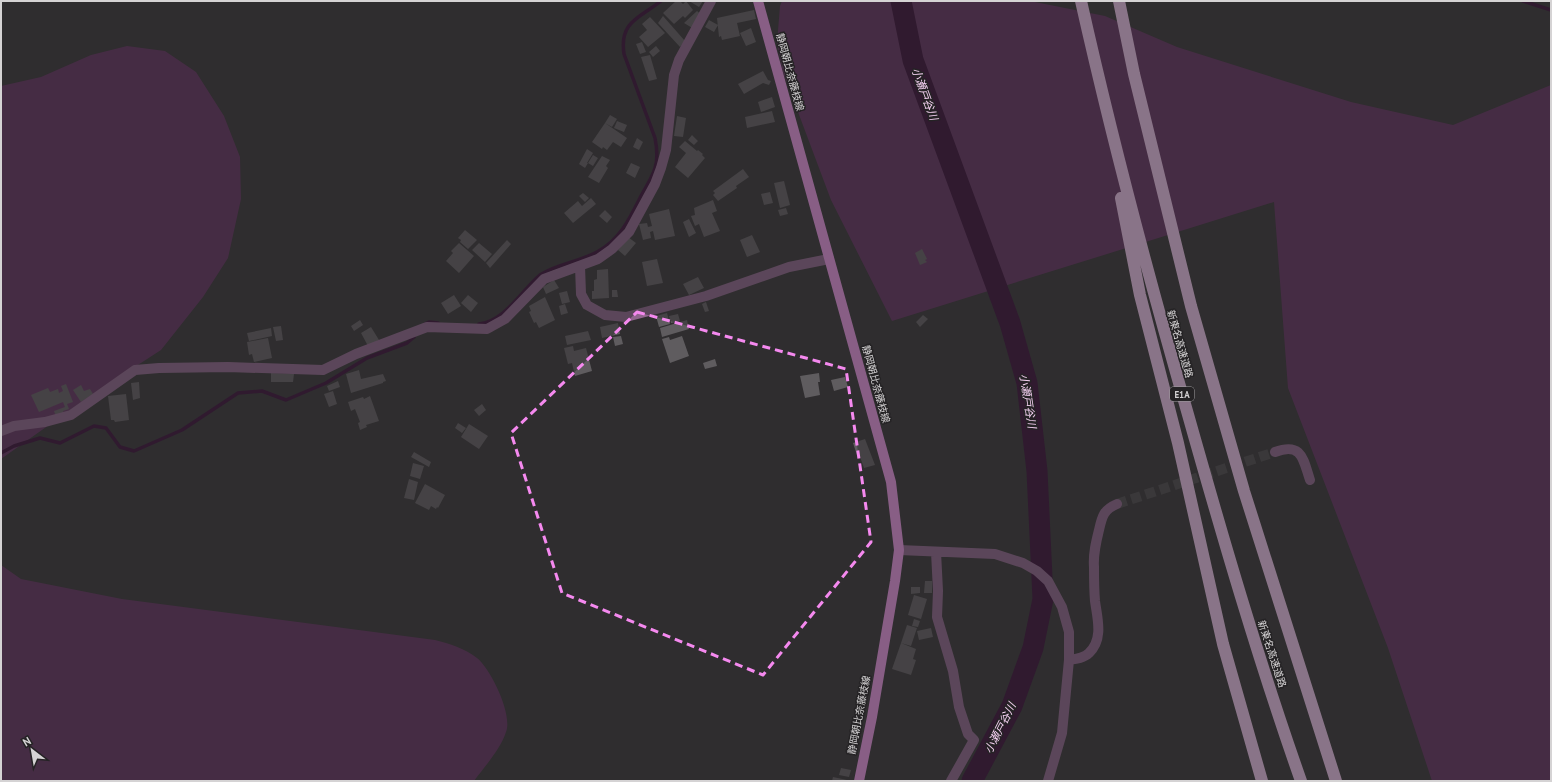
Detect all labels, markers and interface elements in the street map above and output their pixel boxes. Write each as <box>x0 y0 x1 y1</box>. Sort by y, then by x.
street label: 静岡朝比奈藤枝線 <box>773 32 807 112</box>
water label: 小瀬戸谷川 <box>909 66 941 123</box>
street label: 新東名高速道路 <box>1164 309 1196 379</box>
street label: 静岡朝比奈藤枝線 <box>859 344 893 424</box>
water label: 小瀬戸谷川 <box>1017 373 1039 430</box>
road number: E1A <box>1170 387 1194 401</box>
street label: 新東名高速道路 <box>1255 619 1289 689</box>
street label: 静岡朝比奈藤枝線 <box>845 674 873 756</box>
water label: 小瀬戸谷川 <box>981 699 1019 756</box>
north arrow <box>12 730 52 770</box>
text: N <box>20 734 34 749</box>

